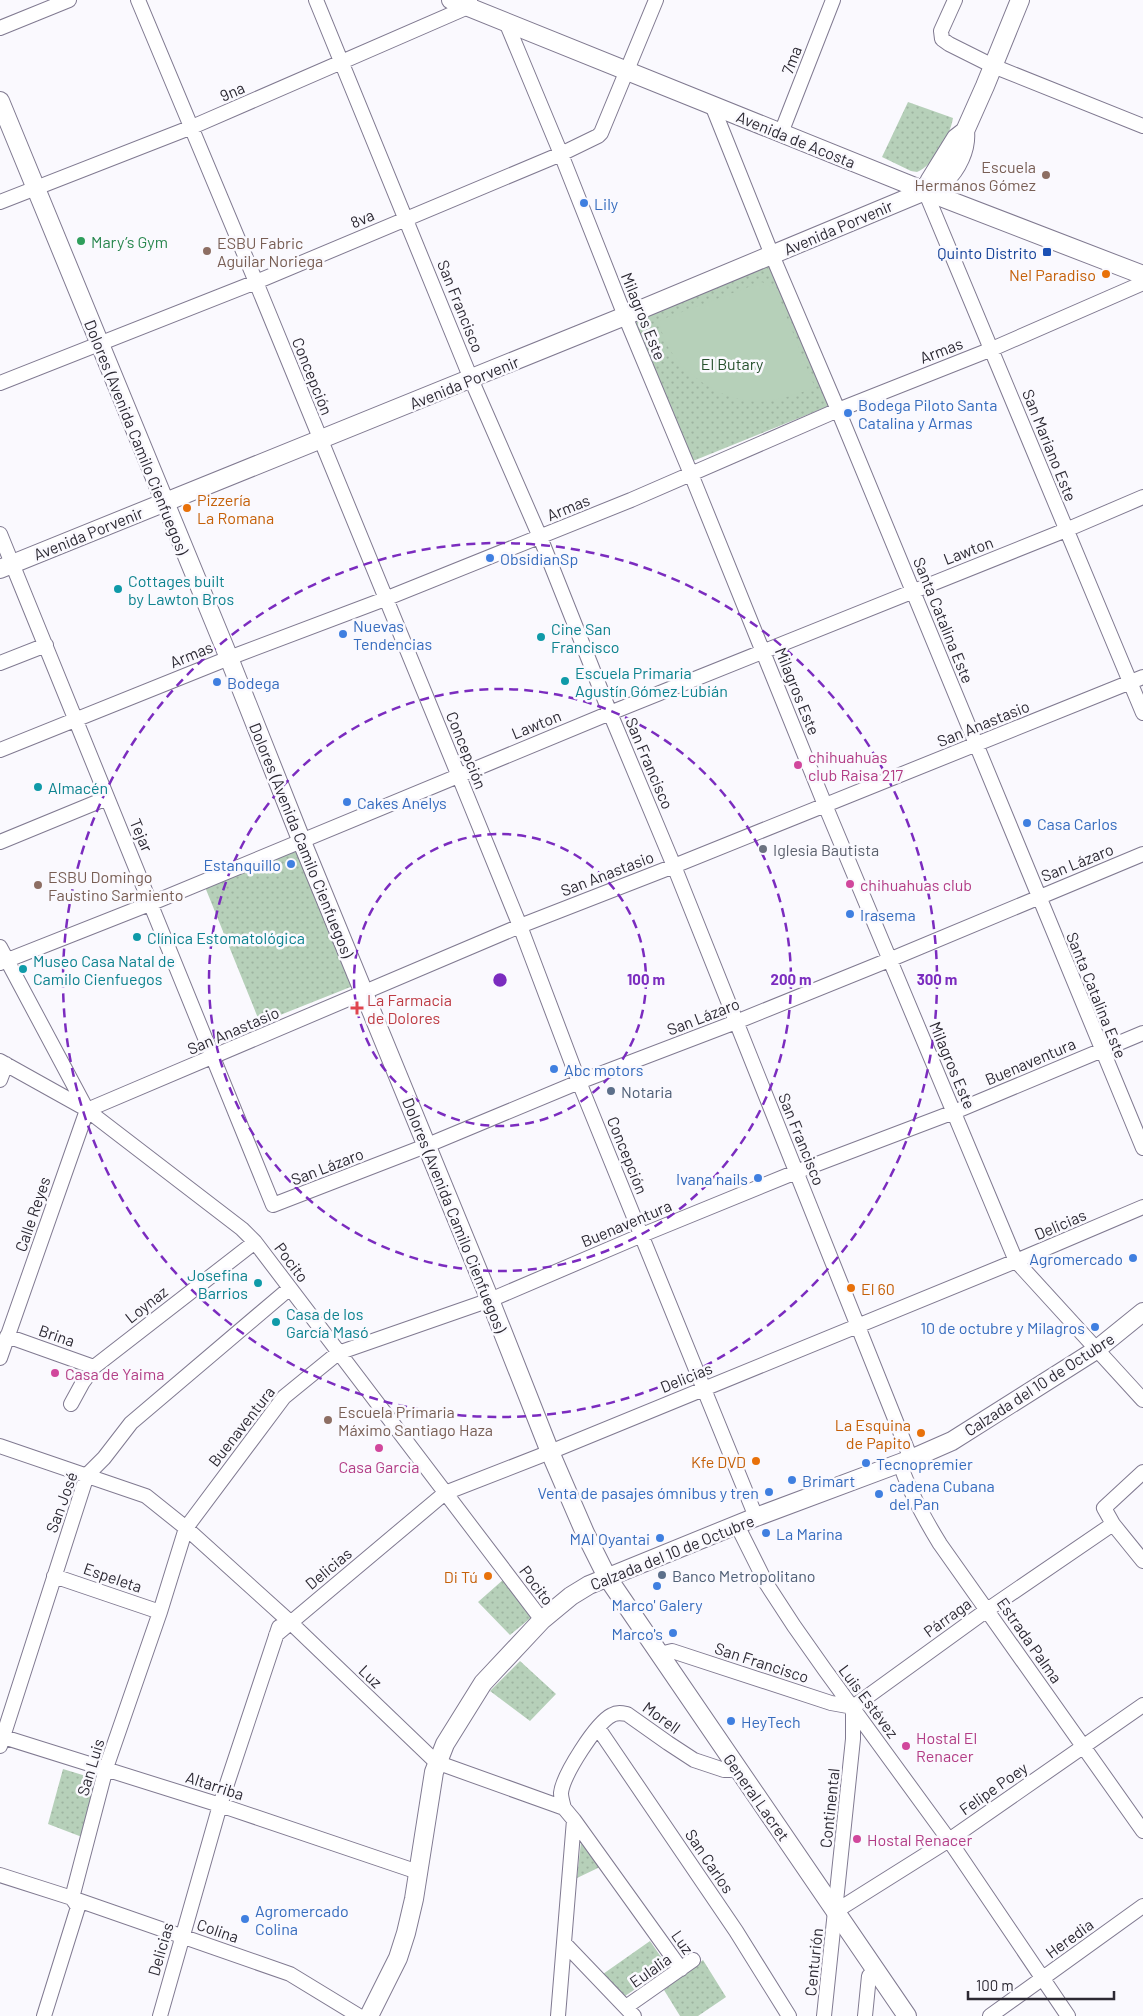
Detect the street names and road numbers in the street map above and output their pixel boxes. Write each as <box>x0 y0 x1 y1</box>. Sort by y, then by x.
street label: 7ma <box>777 43 805 77</box>
street label: 9na <box>217 77 247 105</box>
street label: Avenida de Acosta <box>734 106 858 172</box>
street label: Avenida Porvenir <box>781 195 895 259</box>
street label: 8va <box>347 205 377 231</box>
street label: San Francisco <box>434 257 488 355</box>
street label: Milagros Este <box>618 269 670 363</box>
street label: Dolores (Avenida Camilo Cienfuegos) <box>81 317 193 558</box>
street label: Armas <box>917 333 965 367</box>
street label: Concepción <box>289 334 337 418</box>
street label: Avenida Porvenir <box>406 351 522 413</box>
street label: San Mariano Este <box>1019 386 1081 504</box>
street label: Armas <box>544 490 592 524</box>
street label: Avenida Porvenir <box>30 502 146 564</box>
street label: Lawton <box>940 532 996 568</box>
street label: Santa Catalina Este <box>910 554 978 686</box>
street label: Armas <box>167 637 215 671</box>
street label: Milagros Este <box>772 644 824 738</box>
street label: San Anastasio <box>934 696 1032 750</box>
street label: Lawton <box>509 706 563 742</box>
street label: Concepción <box>443 708 491 792</box>
street label: San Francisco <box>622 714 678 812</box>
street label: Dolores (Avenida Camilo Cienfuegos) <box>246 720 358 961</box>
street label: Tejar <box>127 815 158 855</box>
street label: San Lázaro <box>1038 839 1116 885</box>
street label: San Anastasio <box>558 847 656 899</box>
street label: Santa Catalina Este <box>1063 929 1131 1061</box>
street label: San Lázaro <box>664 993 742 1039</box>
street label: San Anastasio <box>184 1002 282 1058</box>
street label: Milagros Este <box>926 1019 980 1111</box>
street label: Buenaventura <box>982 1033 1078 1089</box>
street label: San Francisco <box>775 1090 829 1188</box>
street label: Dolores (Avenida Camilo Cienfuegos) <box>399 1095 511 1336</box>
street label: Concepción <box>604 1113 652 1197</box>
street label: San Lázaro <box>288 1143 366 1189</box>
street label: Calle Reyes <box>10 1174 54 1254</box>
street label: Buenaventura <box>578 1195 674 1251</box>
street label: Delicias <box>1031 1205 1089 1243</box>
street label: Pocito <box>271 1238 313 1286</box>
street label: Loynaz <box>121 1281 171 1327</box>
street label: Brina <box>37 1320 77 1350</box>
street label: Calzada del 10 de Octubre <box>960 1328 1118 1440</box>
street label: Delicias <box>657 1358 715 1396</box>
street label: Buenaventura <box>204 1382 278 1470</box>
street label: San José <box>41 1469 81 1535</box>
street label: Calzada del 10 de Octubre <box>587 1510 757 1594</box>
street label: Delicias <box>301 1543 355 1593</box>
street label: Espeleta <box>81 1558 145 1596</box>
street label: Pocito <box>516 1561 558 1609</box>
street label: Párraga <box>920 1593 974 1641</box>
street label: Estrada Palma <box>994 1594 1066 1686</box>
street label: San Francisco <box>713 1638 811 1686</box>
street label: Luz <box>355 1661 387 1691</box>
street label: Luis Estévez <box>835 1661 903 1741</box>
street label: Morell <box>640 1697 684 1737</box>
street label: San Luis <box>72 1736 108 1798</box>
street label: General Lacret <box>720 1750 794 1844</box>
street label: Felipe Poey <box>955 1757 1031 1818</box>
street label: Altarriba <box>184 1767 246 1803</box>
street label: Continental <box>815 1767 843 1849</box>
street label: San Carlos <box>682 1825 738 1897</box>
street label: Colina <box>195 1914 241 1946</box>
street label: Heredia <box>1041 1914 1097 1962</box>
street label: Delicias <box>143 1920 177 1978</box>
street label: Luz <box>668 1926 698 1958</box>
street label: Centurión <box>800 1927 826 1997</box>
street label: Eulalia <box>626 1949 674 1991</box>

